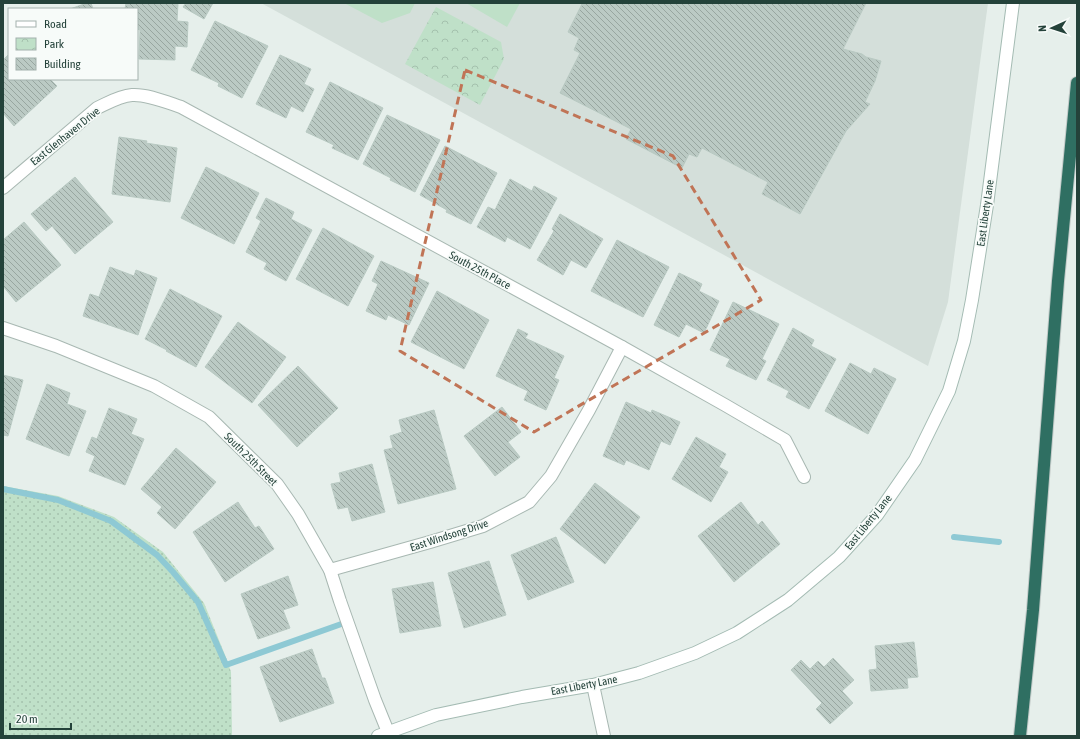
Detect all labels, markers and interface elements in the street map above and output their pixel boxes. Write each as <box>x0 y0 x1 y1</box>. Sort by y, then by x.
legend <box>8 8 138 80</box>
north arrow <box>1032 8 1072 48</box>
text: Road <box>44 17 67 31</box>
text: N <box>1036 25 1048 32</box>
text: Park <box>44 37 65 51</box>
text: Building <box>44 57 82 71</box>
street label: East Glenhaven Drive <box>28 104 102 168</box>
street label: East Liberty Lane <box>974 179 996 247</box>
street label: South 25th Place <box>447 249 513 291</box>
street label: South 25th Street <box>222 430 280 488</box>
street label: East Liberty Lane <box>842 492 894 552</box>
street label: East Windsong Drive <box>408 517 490 553</box>
street label: East Liberty Lane <box>550 673 618 697</box>
scale bar <box>10 705 71 731</box>
text: 20 m <box>16 712 38 726</box>

